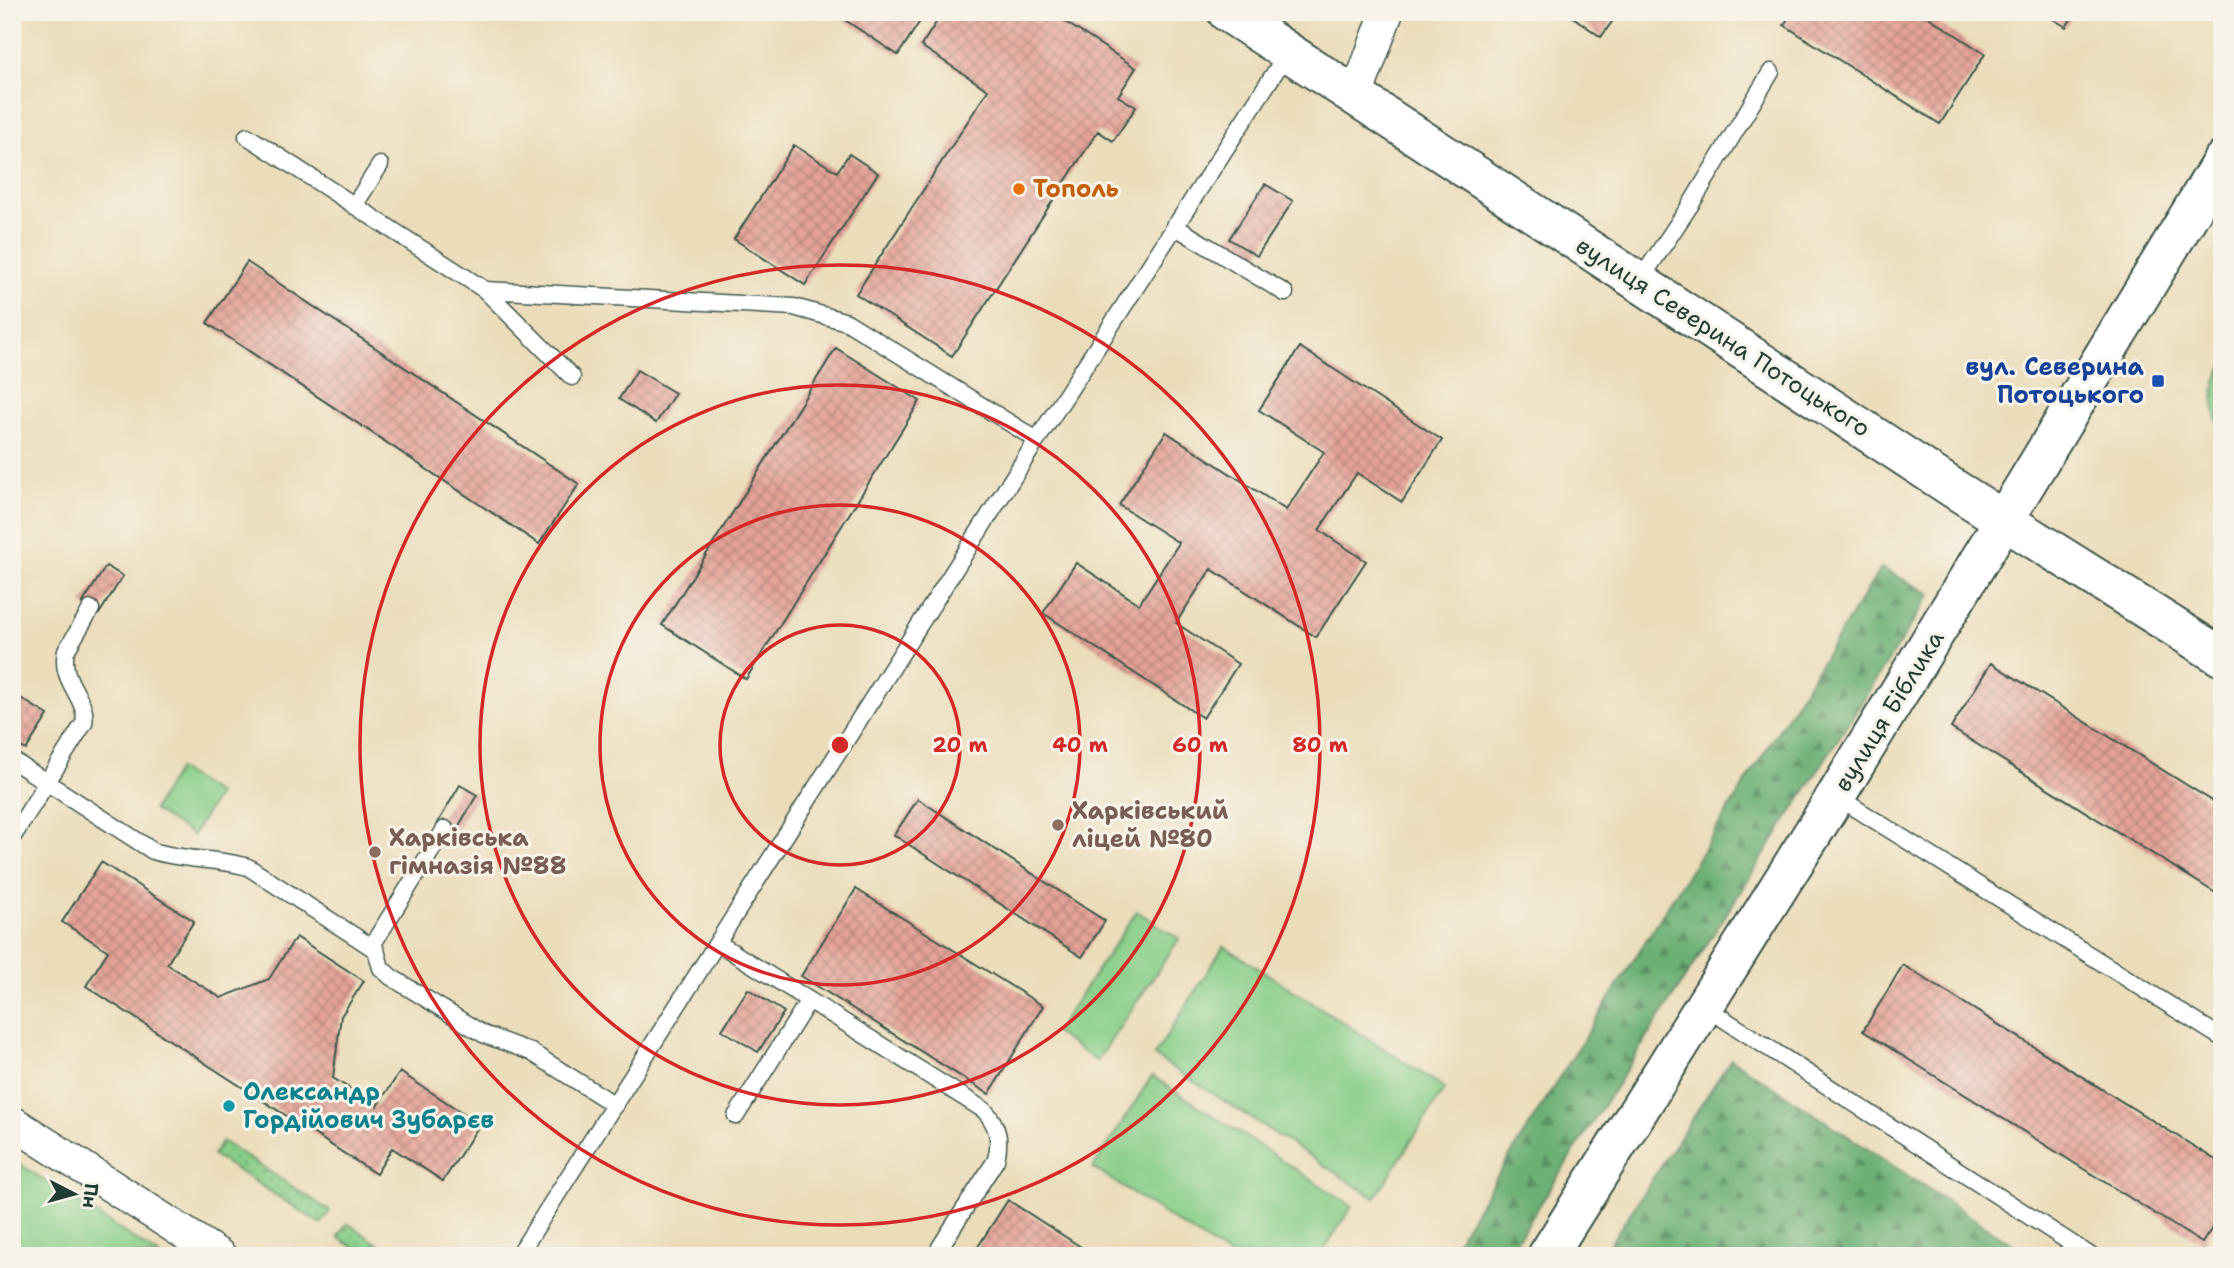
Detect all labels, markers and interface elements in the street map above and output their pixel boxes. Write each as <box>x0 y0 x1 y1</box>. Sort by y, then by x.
place label: Тополь <box>1033 173 1119 205</box>
marker: Тополь <box>1011 181 1027 197</box>
street label: вулиця Северина Потоцького <box>1570 230 1876 444</box>
place label: вул. Северина Потоцького <box>1965 351 2145 411</box>
marker: вул. Северина Потоцького <box>2150 373 2166 389</box>
street label: вулиця Біблика <box>1827 624 1952 798</box>
text: 20 m <box>932 731 988 759</box>
text: 40 m <box>1052 731 1108 759</box>
text: 60 m <box>1172 731 1228 759</box>
text: 80 m <box>1292 731 1348 759</box>
centre of rings <box>828 733 852 757</box>
place label: Харківський ліцей №80 <box>1072 795 1229 855</box>
marker: Харківський ліцей №80 <box>1050 817 1066 833</box>
place label: Харківська гімназія №88 <box>389 822 567 882</box>
marker: Харківська гімназія №88 <box>367 844 383 860</box>
place label: Олександр Гордійович Зубарєв <box>243 1076 494 1136</box>
marker: Олександр Гордійович Зубарєв <box>221 1098 237 1114</box>
north arrow <box>38 1160 108 1230</box>
text: Пн <box>77 1182 104 1210</box>

